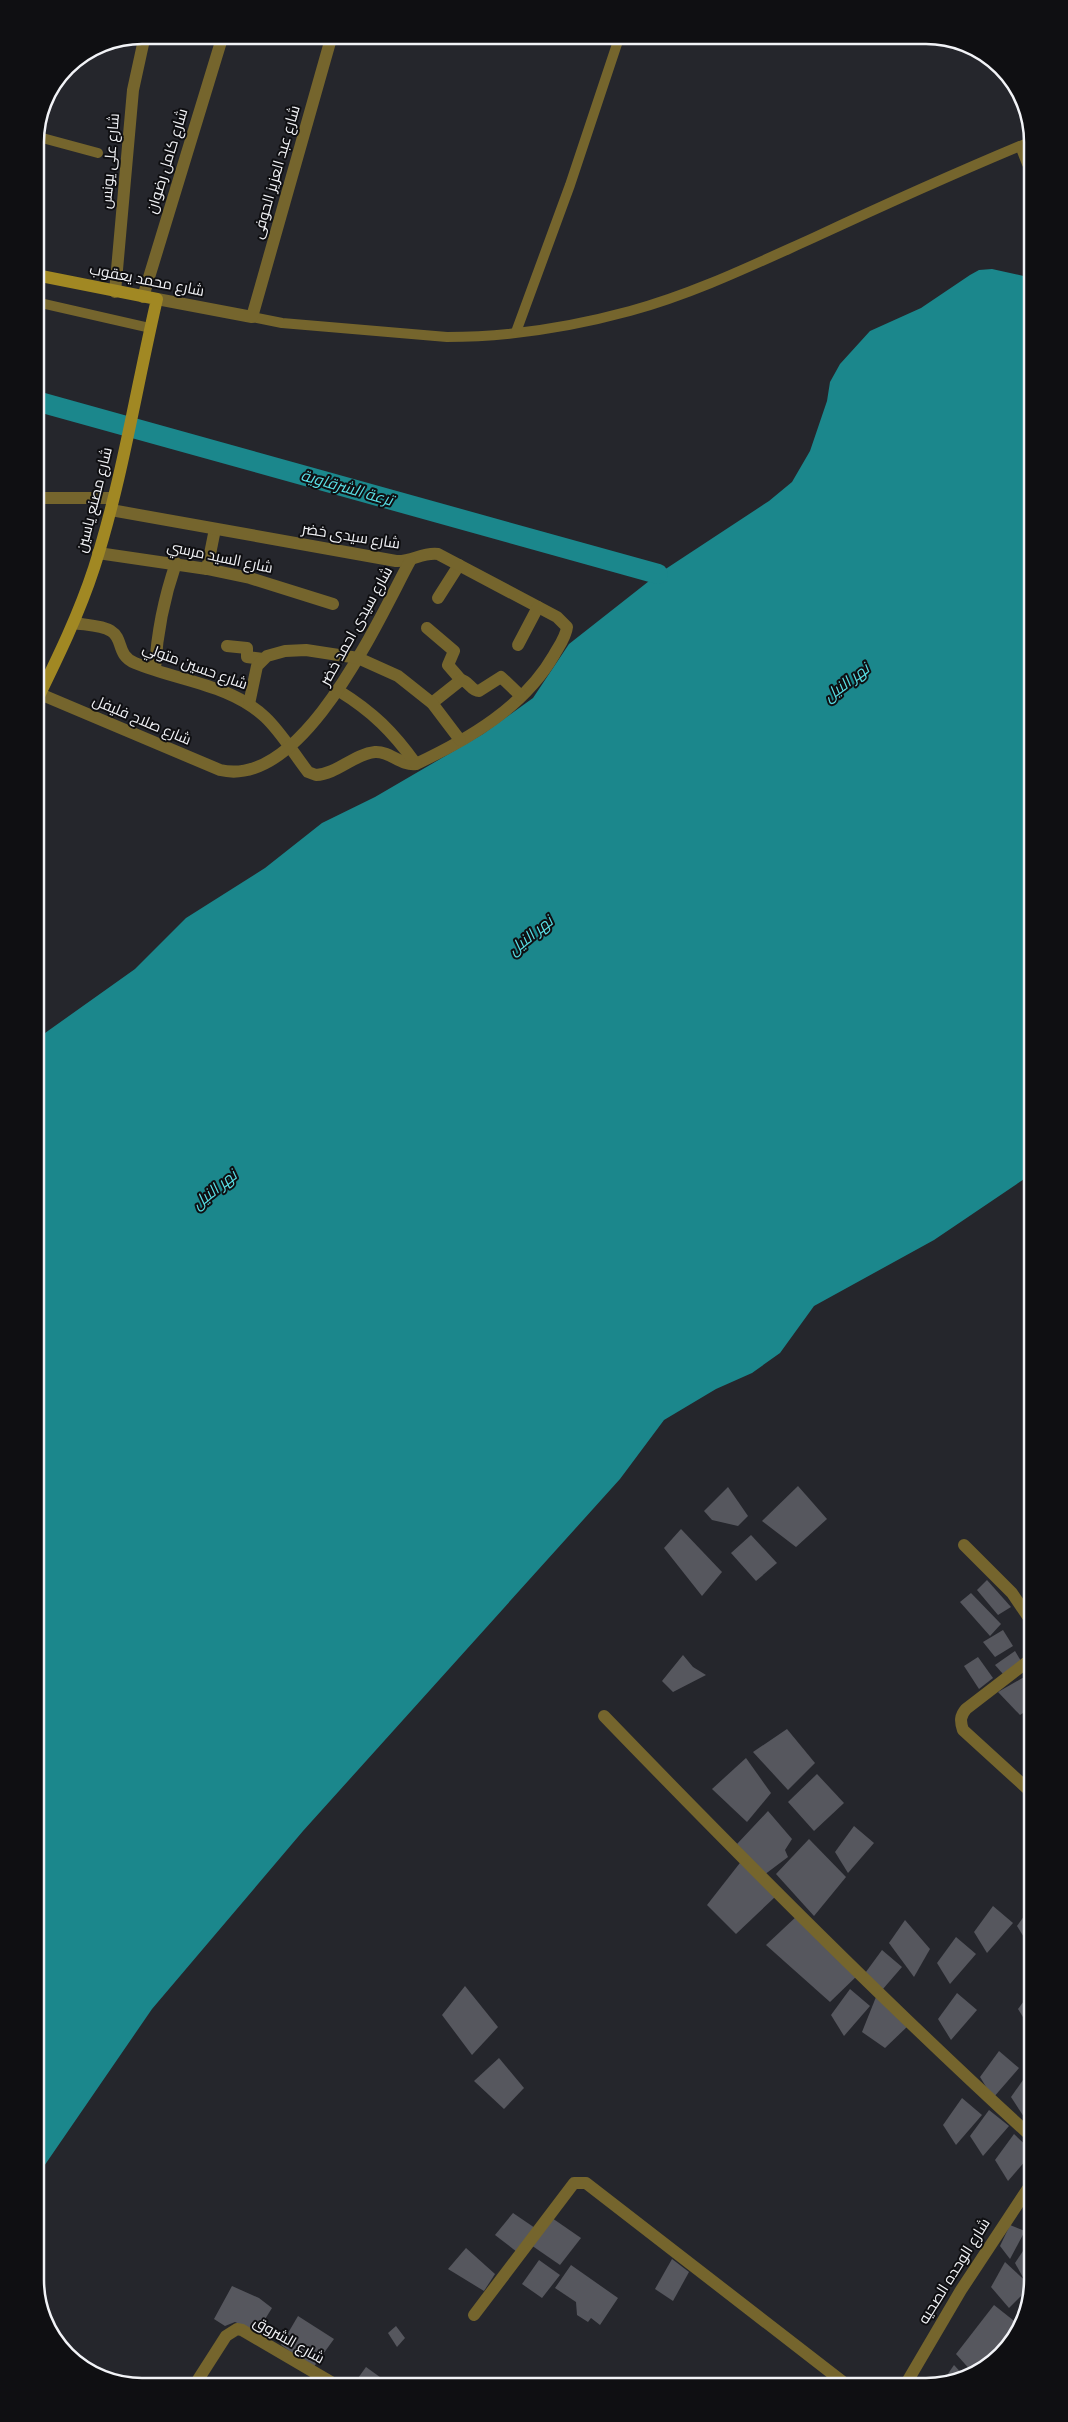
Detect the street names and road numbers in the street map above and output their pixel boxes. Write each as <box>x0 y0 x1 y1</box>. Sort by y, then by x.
street label: شارع عبد العزيز الحوفى <box>247 103 306 241</box>
street label: شارع كامل رضوان <box>142 106 193 216</box>
street label: شارع على يونس <box>96 112 125 210</box>
street label: شارع محمد يعقوب <box>88 259 206 302</box>
street label: شارع مصنع ياسين <box>71 445 118 555</box>
street label: شارع سيدى خضر <box>299 518 402 555</box>
street label: شارع السيد مرسي <box>165 536 275 580</box>
street label: شارع سيدى احمد خضر <box>314 563 398 691</box>
street label: شارع حسين متولي <box>139 638 250 696</box>
street label: شارع صلاح فليفل <box>89 690 194 751</box>
street label: شارع الوحده الصحيه <box>913 2214 995 2328</box>
street label: شارع الشروق <box>249 2312 328 2369</box>

